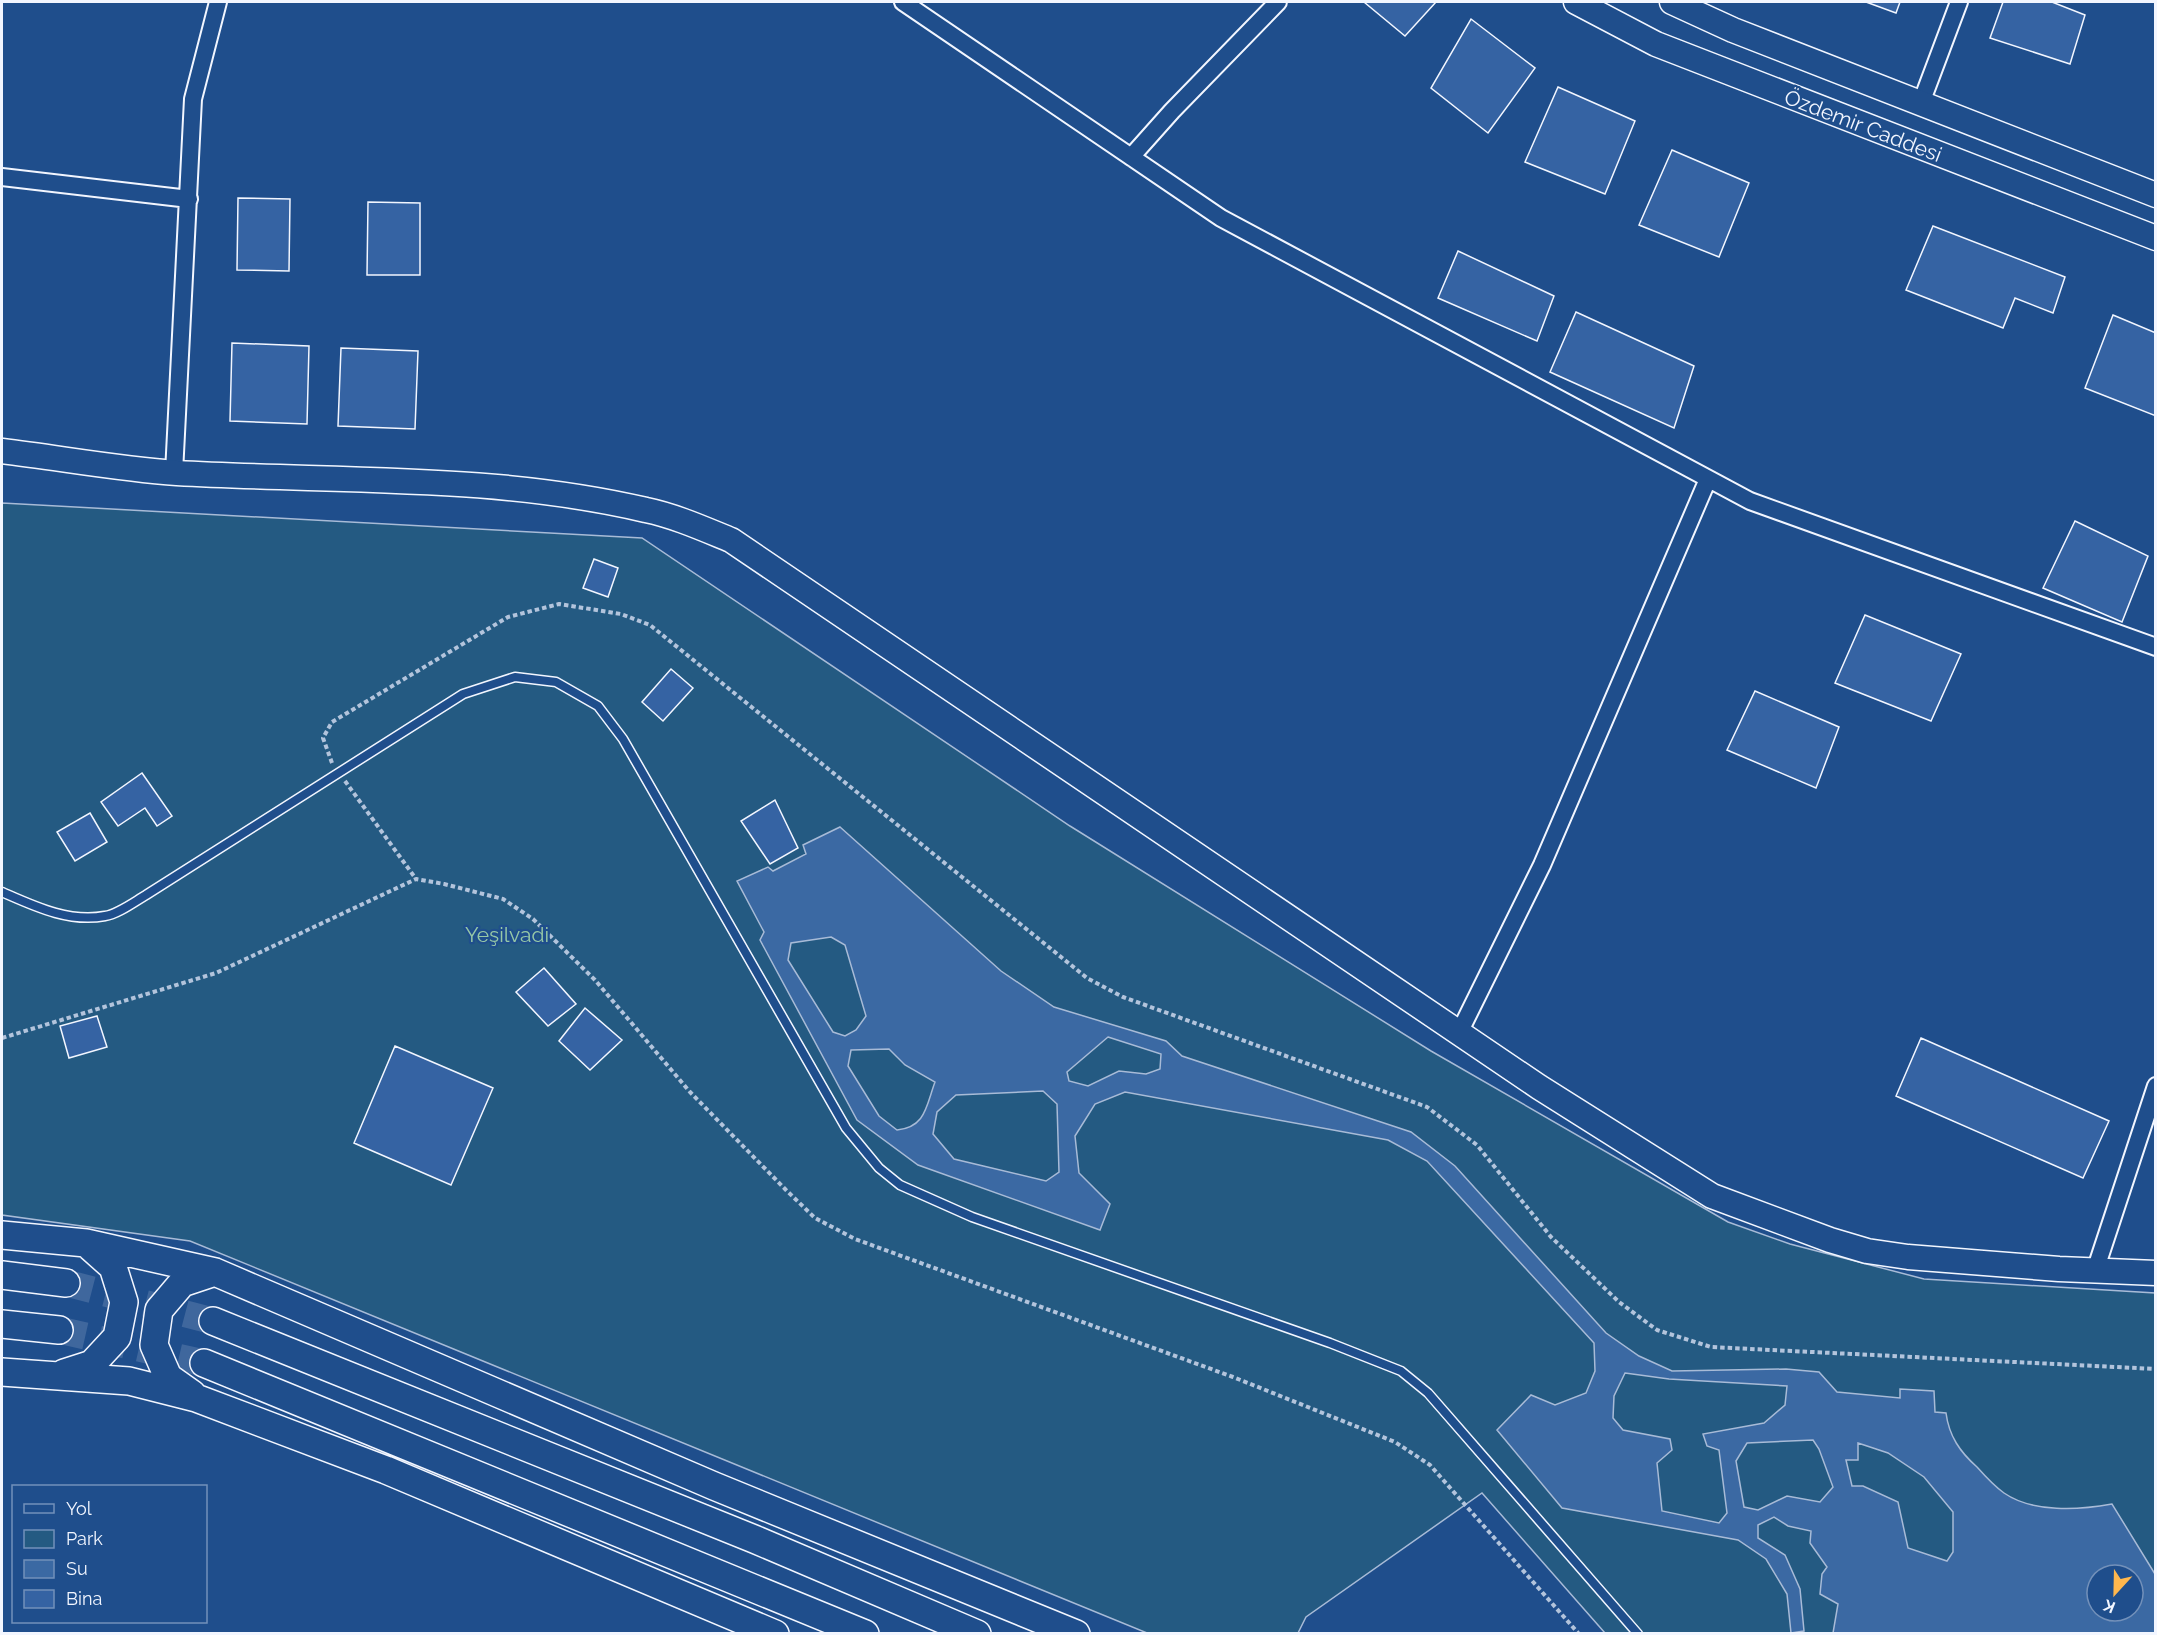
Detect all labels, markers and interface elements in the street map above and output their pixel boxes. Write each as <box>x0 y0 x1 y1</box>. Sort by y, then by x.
street label: Özdemir Caddesi <box>1781 84 1945 167</box>
park label: Yeşilvadi <box>465 922 549 947</box>
legend <box>12 1485 207 1623</box>
text: Yol <box>66 1498 92 1519</box>
text: Park <box>66 1528 103 1549</box>
text: Su <box>66 1558 88 1579</box>
north arrow <box>2085 1563 2145 1623</box>
text: Bina <box>66 1588 102 1609</box>
text: K <box>2101 1596 2118 1617</box>

